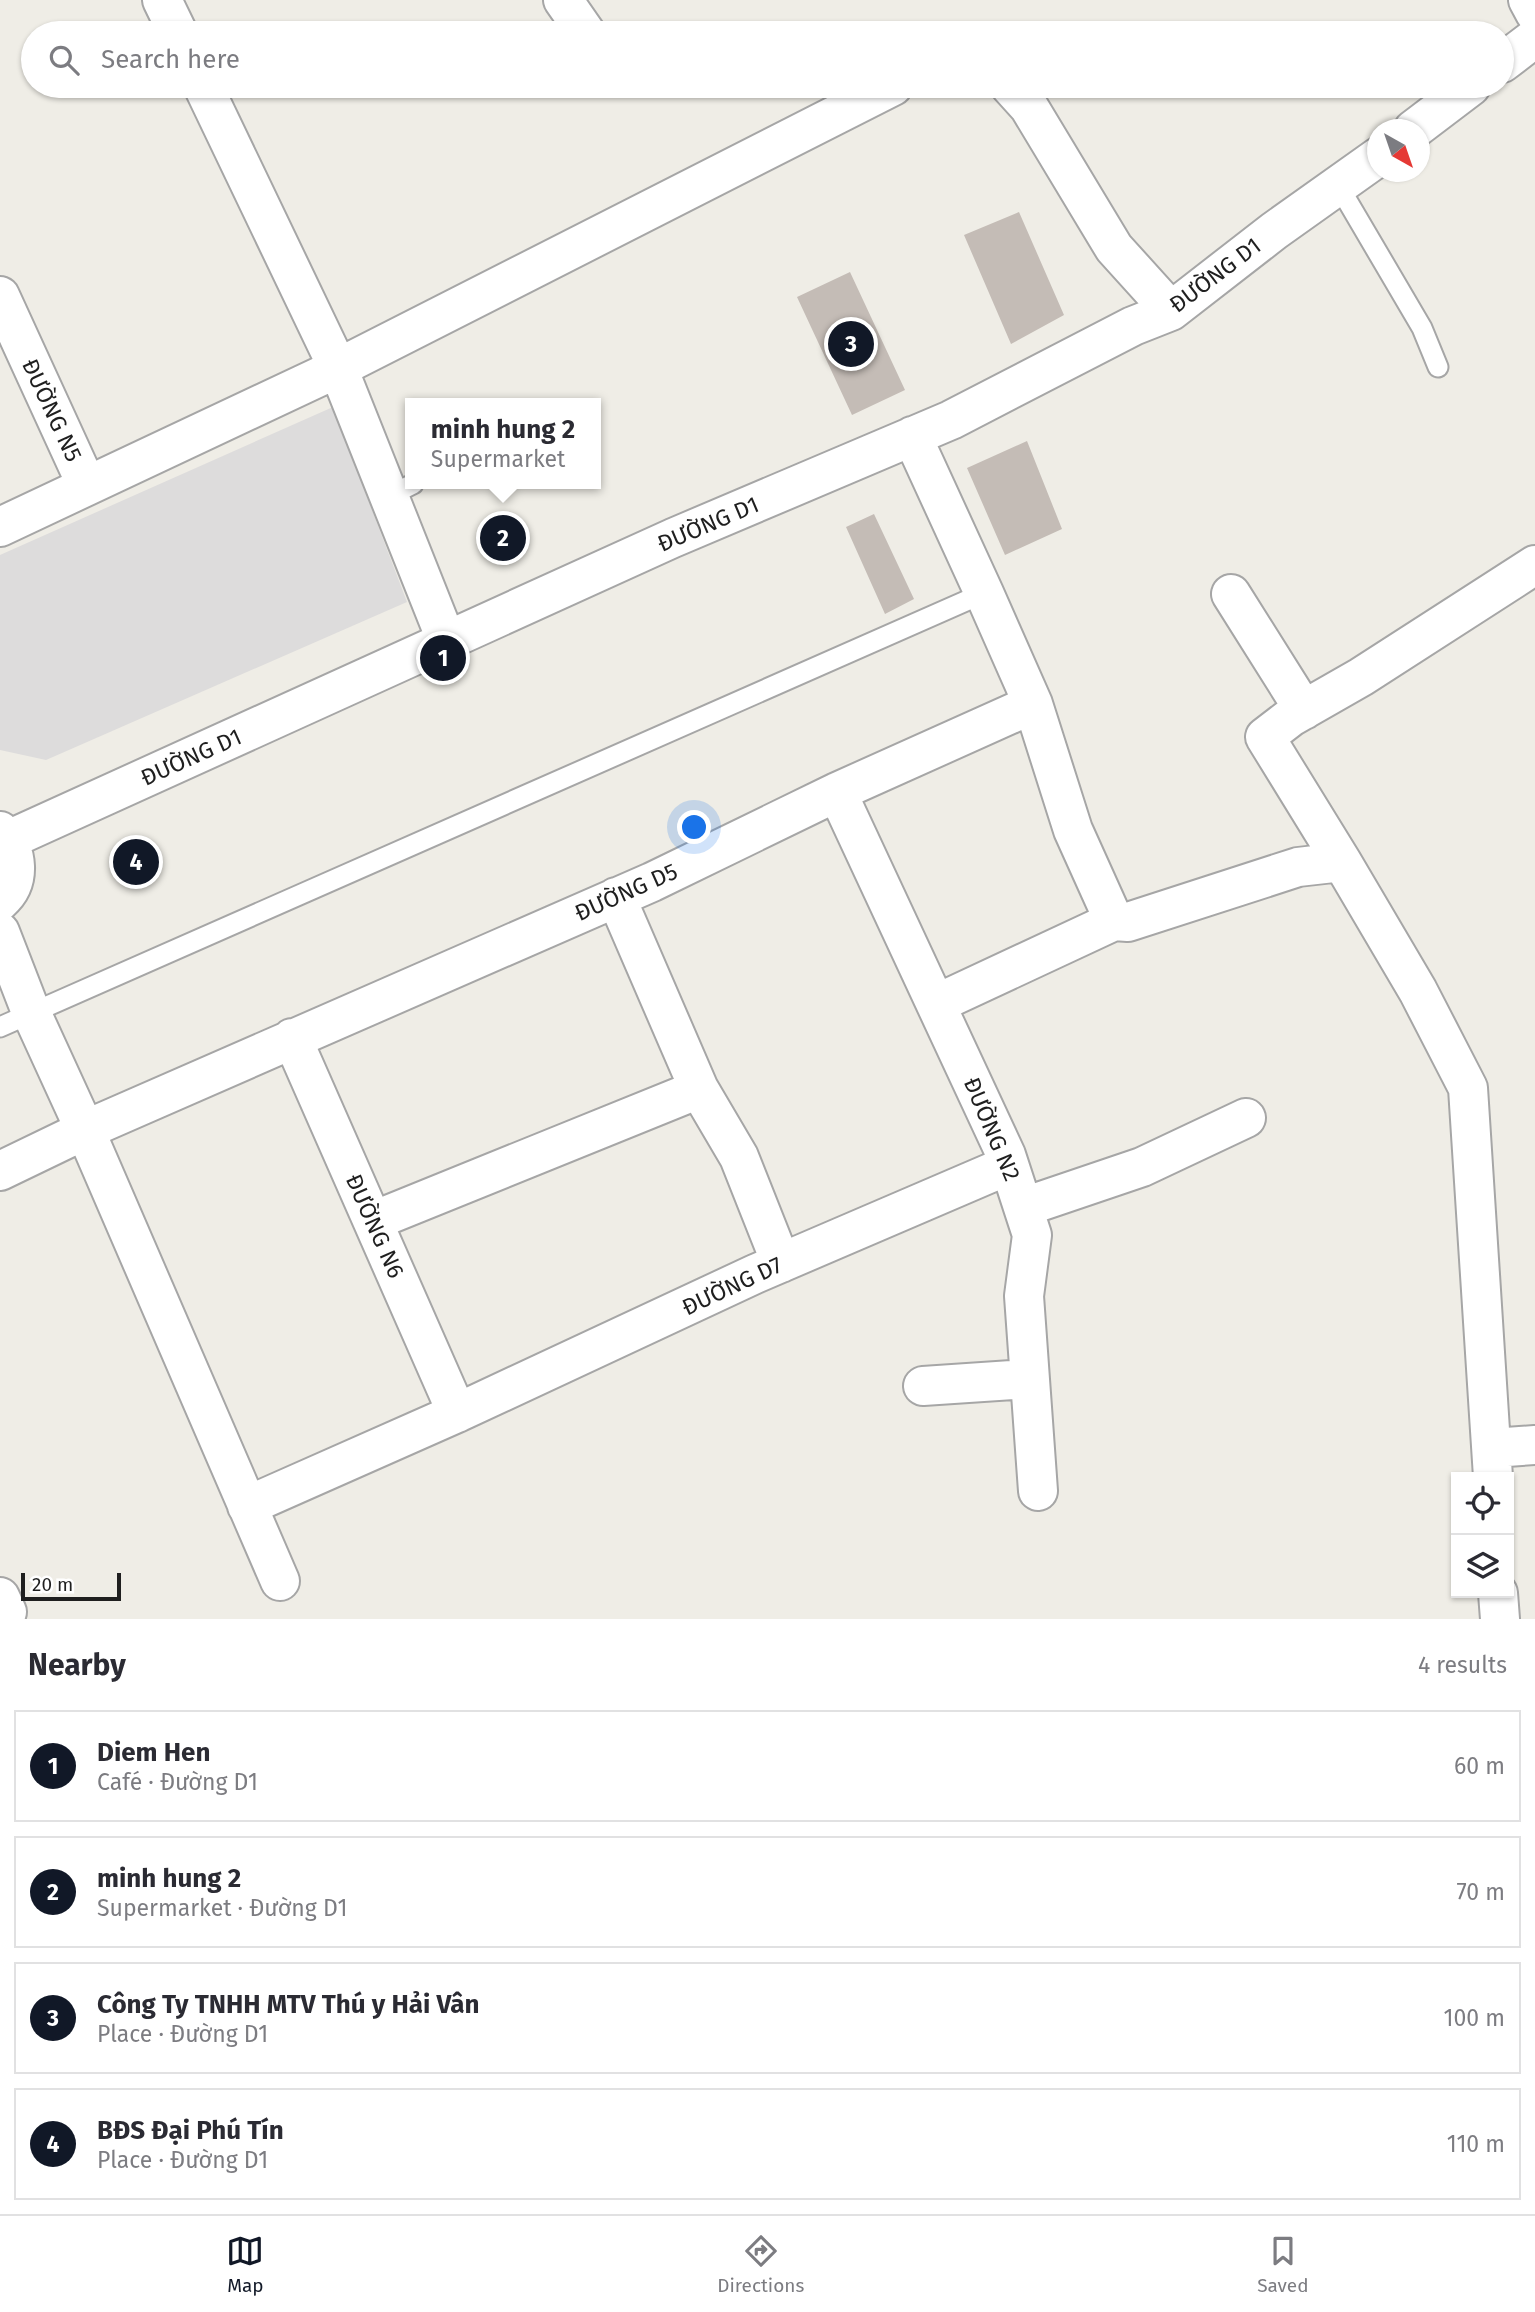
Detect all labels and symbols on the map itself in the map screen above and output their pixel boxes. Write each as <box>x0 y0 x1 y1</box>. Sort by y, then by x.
north arrow <box>1367 119 1430 182</box>
street label: ĐƯỜNG D1 <box>1163 231 1266 319</box>
pin: 3 <box>828 318 874 370</box>
street label: ĐƯỜNG N5 <box>16 354 89 466</box>
street label: ĐƯỜNG D1 <box>653 489 763 558</box>
pin: 2 <box>480 512 526 564</box>
pin: 1 <box>420 632 466 684</box>
street label: ĐƯỜNG D1 <box>136 721 246 792</box>
your location <box>677 810 711 844</box>
pin: 4 <box>113 836 159 888</box>
street label: ĐƯỜNG D5 <box>570 856 682 927</box>
street label: ĐƯỜNG N2 <box>958 1072 1027 1185</box>
street label: ĐƯỜNG N6 <box>340 1169 411 1282</box>
street label: ĐƯỜNG D7 <box>677 1250 787 1321</box>
scale bar <box>21 1570 121 1602</box>

